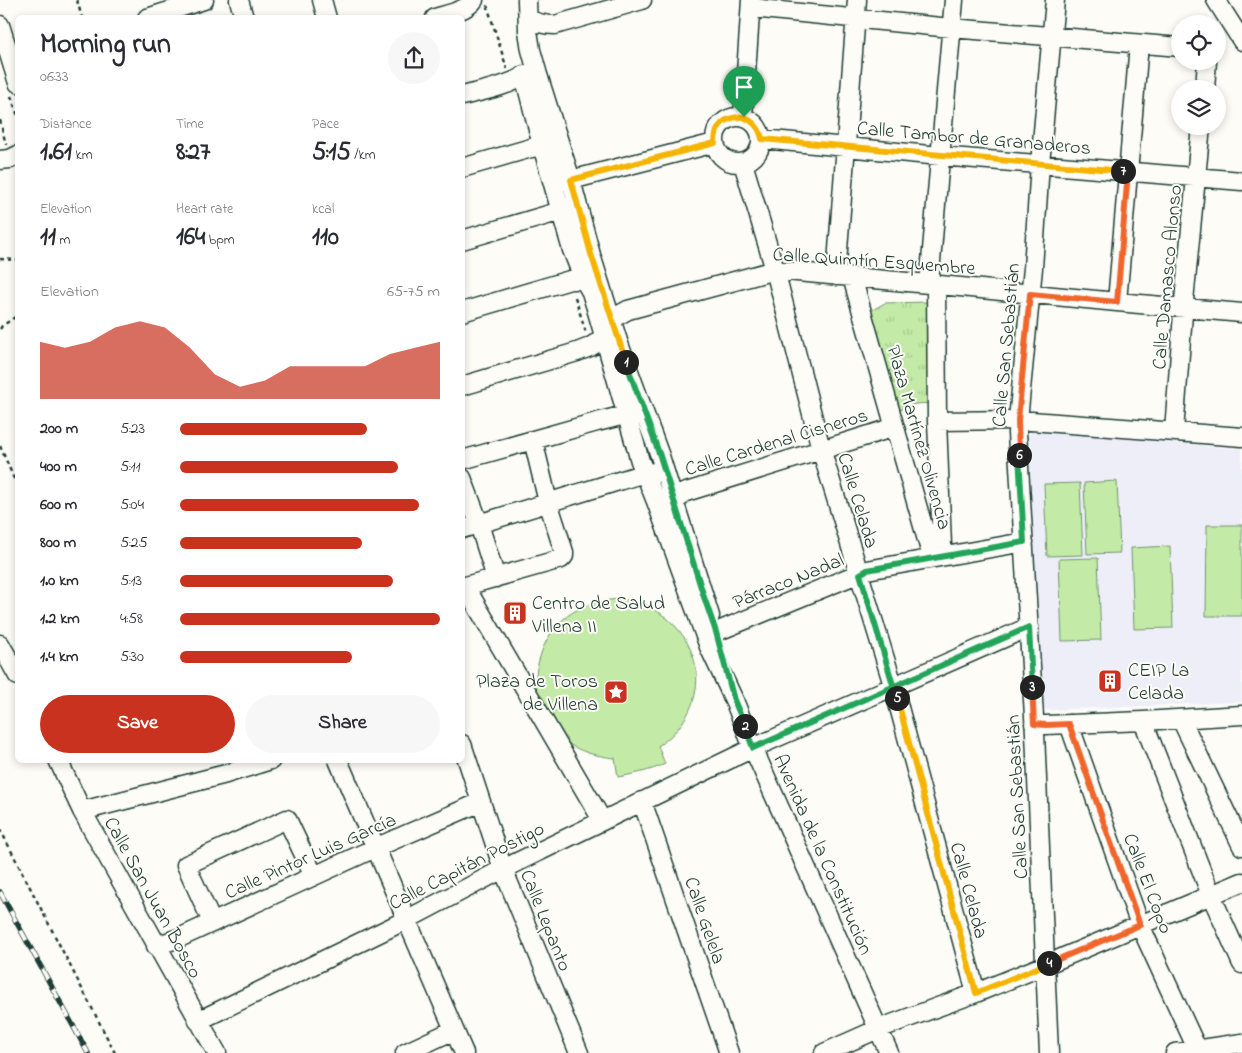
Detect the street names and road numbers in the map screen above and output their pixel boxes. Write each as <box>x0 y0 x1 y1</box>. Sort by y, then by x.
street label: Calle Tambor de Granaderos <box>856 115 1092 164</box>
street label: Calle Damasco Alonso <box>1146 184 1191 371</box>
street label: Calle Quimtín Esquembre <box>771 241 976 284</box>
street label: Calle San Sebastián <box>986 262 1029 428</box>
street label: Plaza Martínez Olivencia <box>877 342 958 533</box>
street label: Calle Cardenal Cisneros <box>682 402 872 485</box>
street label: Calle Celada <box>828 449 885 552</box>
street label: Párraco Nadal <box>729 547 849 618</box>
street label: Calle San Sebastián <box>1000 714 1037 880</box>
street label: Avenida de la Constitución <box>764 750 879 960</box>
street label: Calle Pintor Luis García <box>221 806 401 908</box>
street label: Calle San Juan Bosco <box>95 812 208 984</box>
street label: Calle Capitán Postigo <box>384 815 550 920</box>
street label: Calle El Copo <box>1114 829 1179 938</box>
street label: Calle Celada <box>941 839 994 942</box>
street label: Calle Lepanto <box>511 866 578 976</box>
street label: Calle Gelela <box>675 873 732 968</box>

